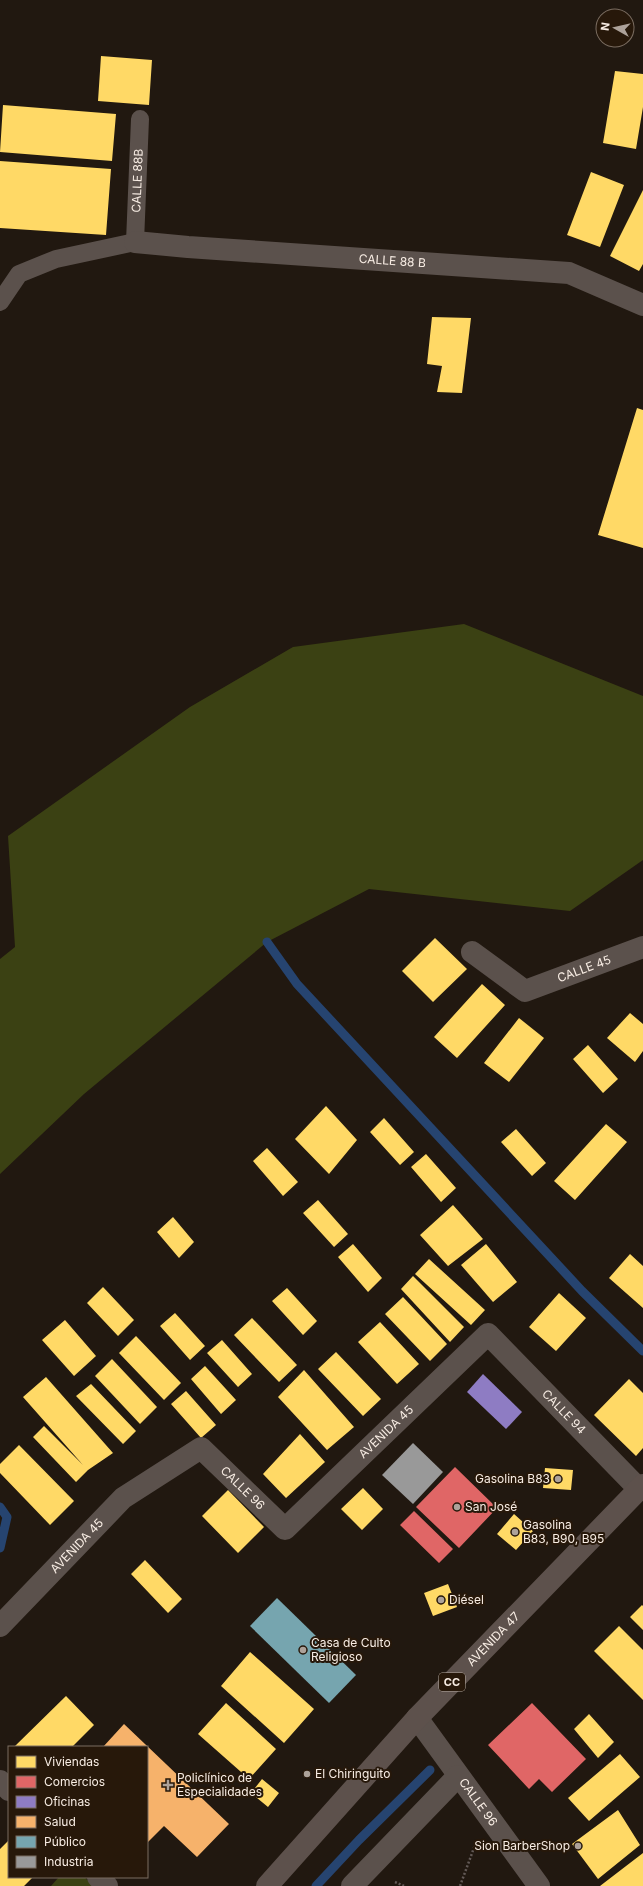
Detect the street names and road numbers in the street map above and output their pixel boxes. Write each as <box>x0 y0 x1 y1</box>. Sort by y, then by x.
street label: CALLE 88B <box>128 148 146 213</box>
street label: CALLE 88 B <box>358 251 426 270</box>
street label: CALLE 45 <box>555 952 613 985</box>
street label: CALLE 94 <box>539 1386 589 1437</box>
street label: AVENIDA 45 <box>355 1402 416 1461</box>
street label: CALLE 96 <box>218 1463 268 1513</box>
street label: AVENIDA 45 <box>47 1515 106 1576</box>
street label: AVENIDA 47 <box>463 1608 523 1669</box>
road number: CC <box>439 1673 465 1691</box>
street label: CALLE 96 <box>456 1775 501 1829</box>

